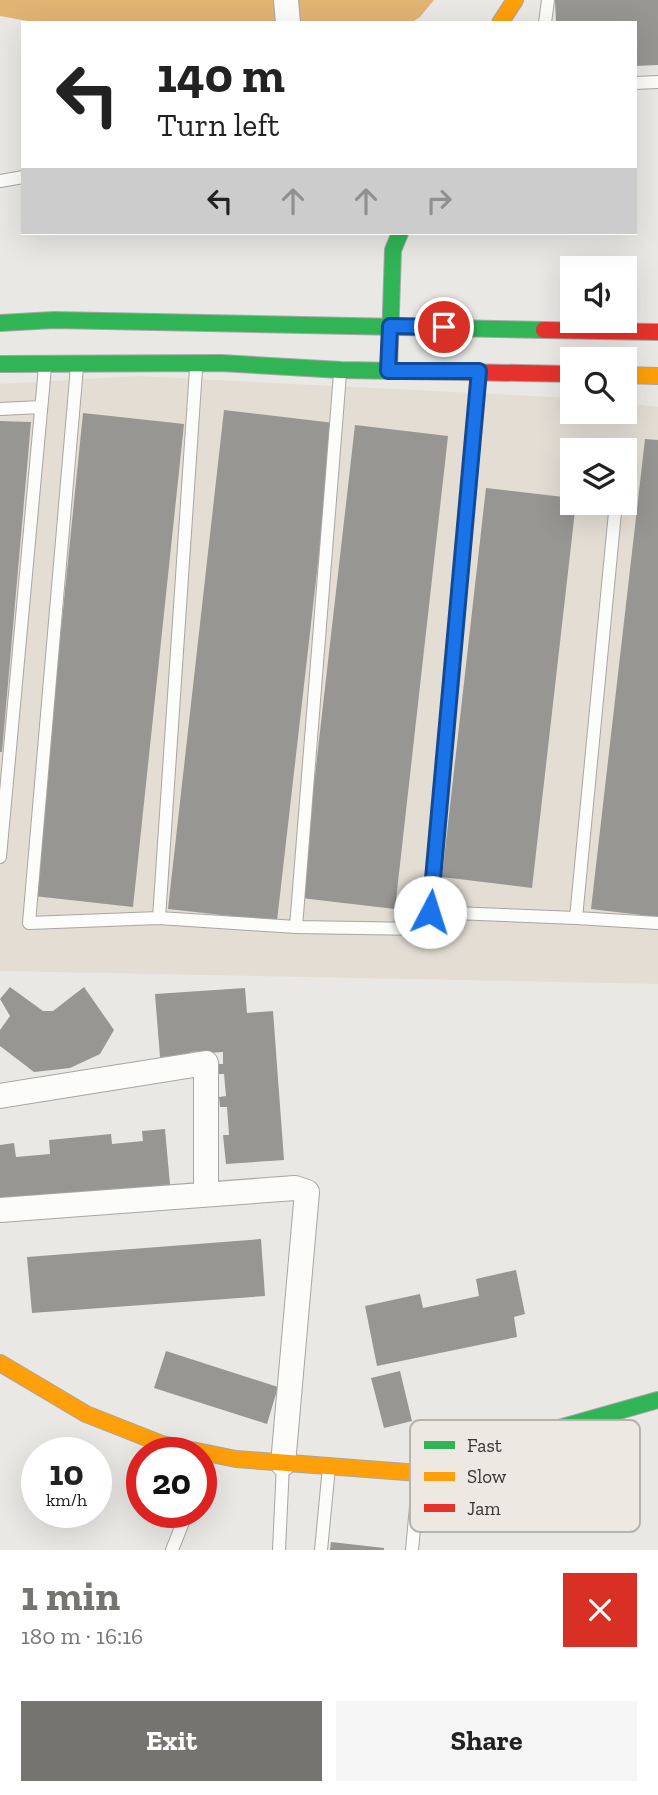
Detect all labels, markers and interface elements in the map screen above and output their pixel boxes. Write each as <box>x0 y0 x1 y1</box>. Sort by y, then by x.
text: 140 m <box>157 46 285 105</box>
icon: left <box>42 49 133 140</box>
text: Turn left <box>157 106 279 144</box>
icon: left <box>201 182 239 220</box>
icon: ahead <box>274 182 312 220</box>
icon: ahead <box>347 182 385 220</box>
icon: right <box>420 182 458 220</box>
map controls <box>560 256 637 515</box>
button: sound <box>560 256 637 333</box>
pin <box>414 297 474 357</box>
icon: arrive <box>425 308 463 346</box>
button: search <box>560 347 637 424</box>
button: layers <box>560 438 637 515</box>
position arrow <box>393 875 467 949</box>
legend <box>410 1420 640 1532</box>
text: Fast <box>467 1434 502 1457</box>
speed limit sign: 20 <box>126 1437 217 1528</box>
text: 10 <box>49 1452 84 1494</box>
text: Slow <box>467 1465 507 1488</box>
text: km/h <box>46 1489 87 1511</box>
text: Jam <box>467 1497 501 1520</box>
text: 1 min <box>21 1570 120 1621</box>
button: close <box>563 1573 637 1647</box>
text: 180 m · 16:16 <box>21 1622 143 1650</box>
button: Exit <box>21 1701 322 1781</box>
button: Share <box>336 1701 637 1781</box>

